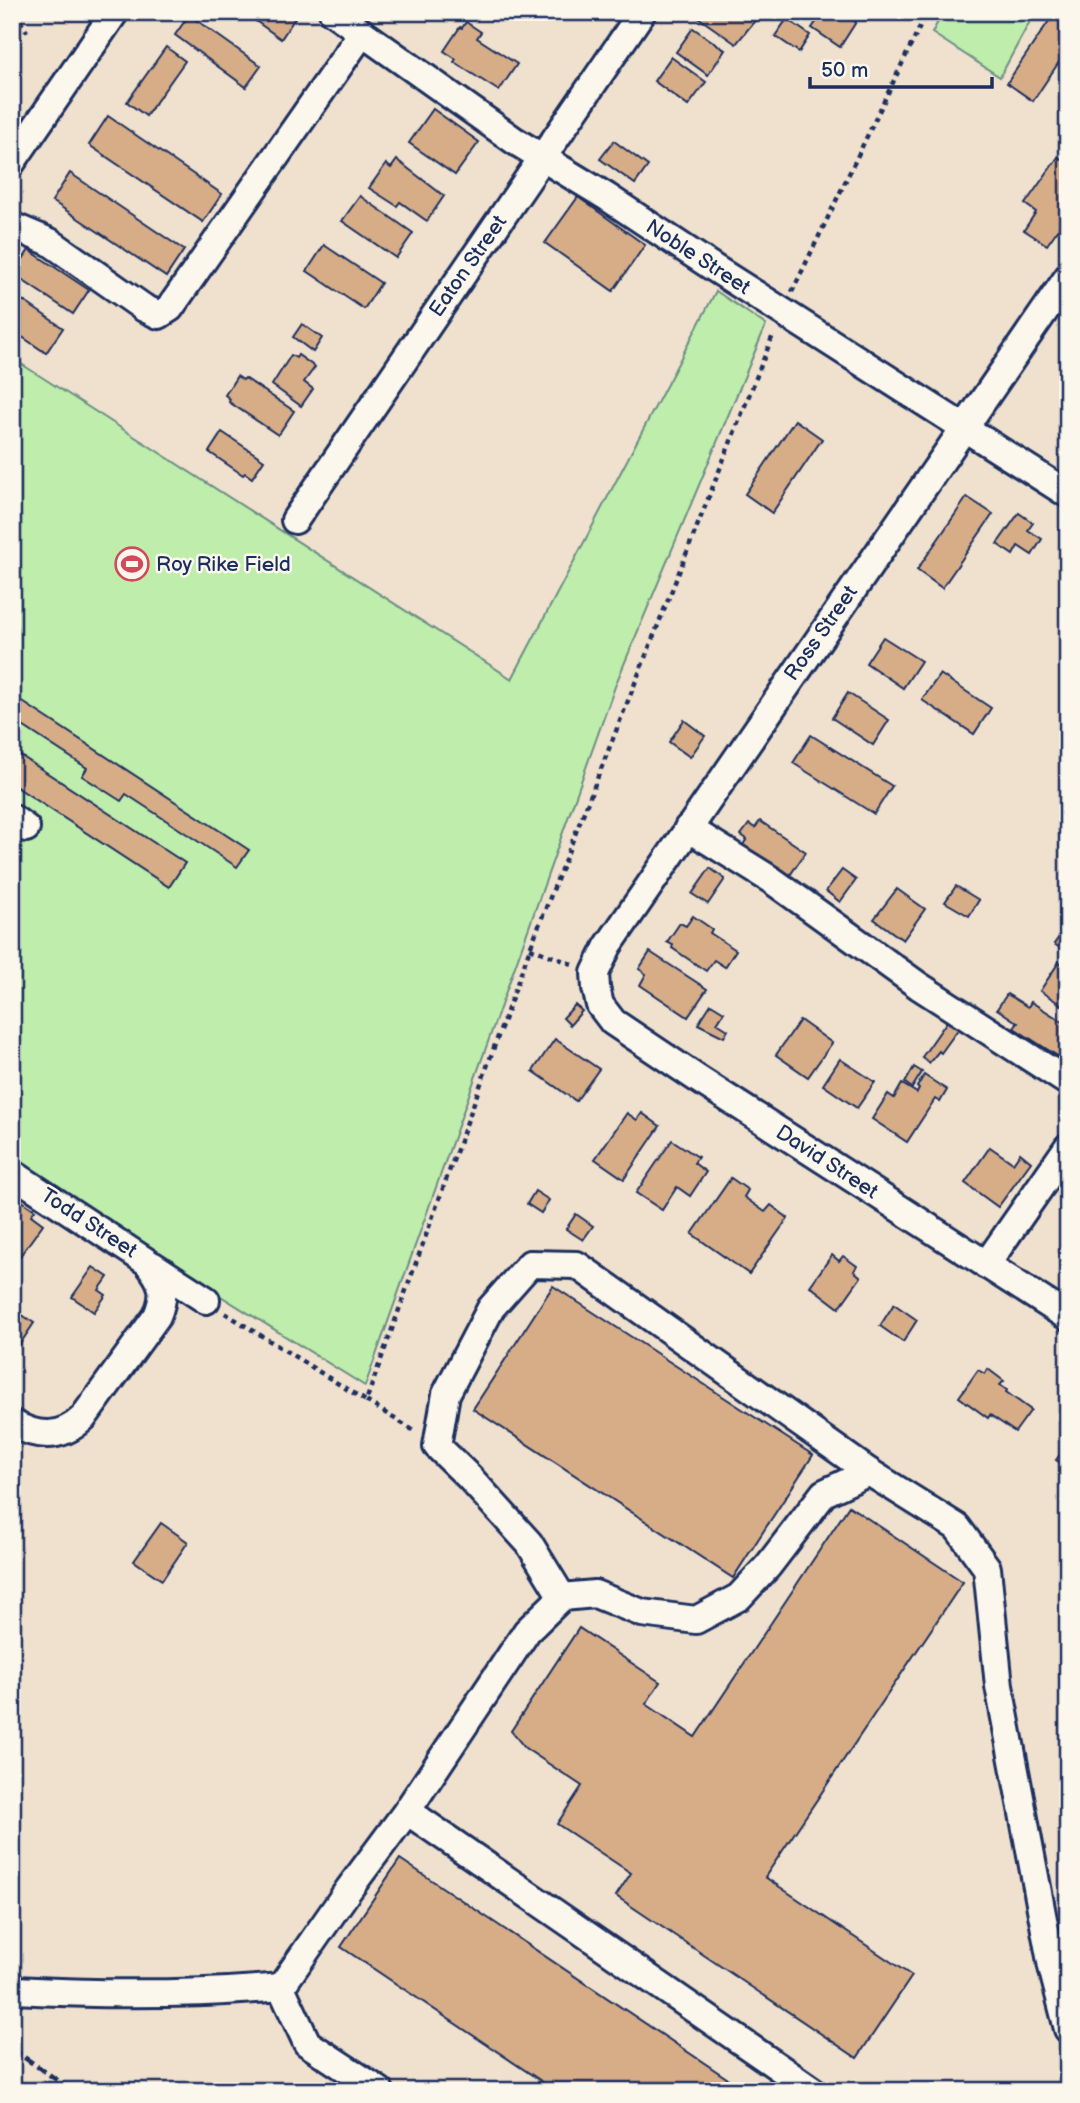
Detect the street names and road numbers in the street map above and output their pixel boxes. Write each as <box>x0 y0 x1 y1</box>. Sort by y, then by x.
street label: Eaton Street <box>424 210 512 322</box>
street label: Noble Street <box>641 214 755 300</box>
street label: Ross Street <box>779 580 863 685</box>
street label: David Street <box>771 1120 883 1205</box>
street label: Todd Street <box>36 1183 142 1264</box>

